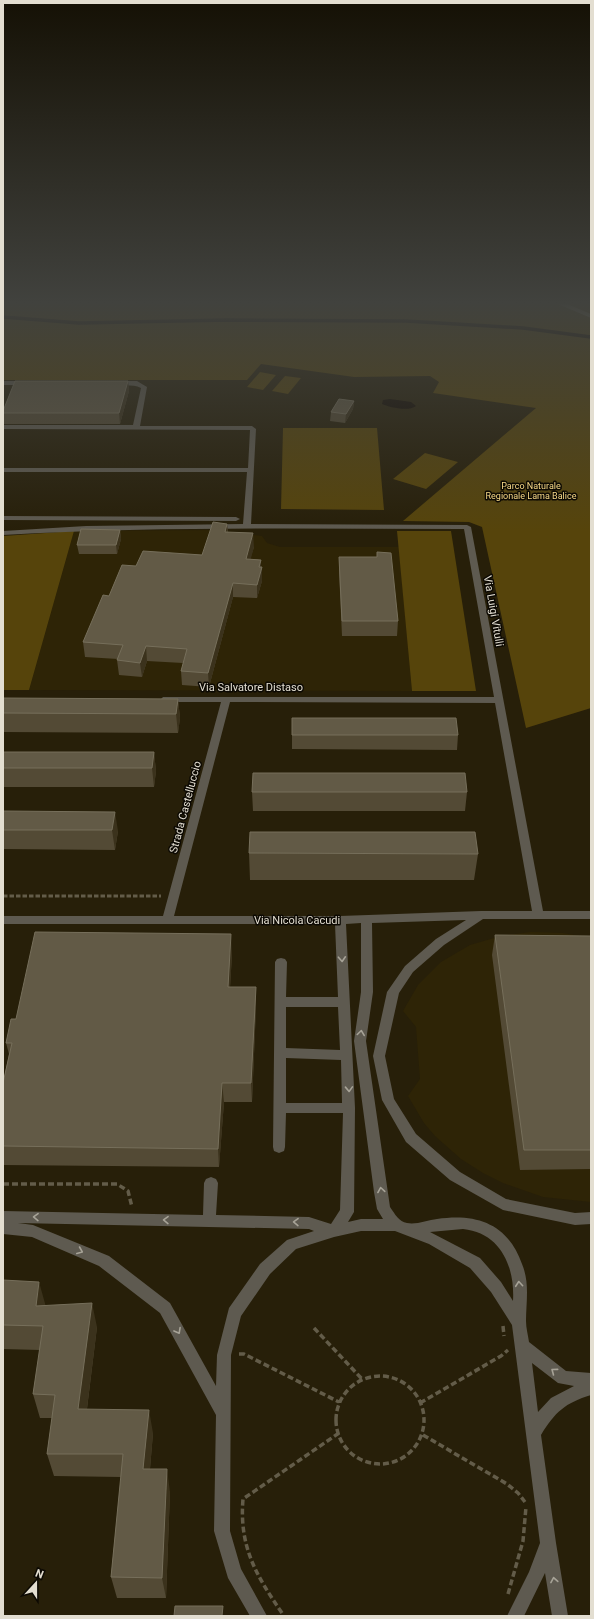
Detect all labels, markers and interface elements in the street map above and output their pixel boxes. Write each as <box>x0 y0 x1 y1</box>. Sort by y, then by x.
park label: Parco Naturale Regionale Lama Balice <box>486 481 577 501</box>
street label: Via Luigi Vitulli <box>481 575 506 648</box>
street label: Via Salvatore Distaso <box>199 681 303 694</box>
street label: Strada Castelluccio <box>167 760 204 855</box>
street label: Via Nicola Cacudi <box>254 914 340 927</box>
one-way arrow <box>338 956 347 962</box>
one-way arrow <box>356 1030 365 1036</box>
one-way arrow <box>344 1086 353 1092</box>
one-way arrow <box>377 1187 385 1193</box>
one-way arrow <box>33 1213 39 1222</box>
one-way arrow <box>163 1216 169 1224</box>
one-way arrow <box>293 1218 299 1227</box>
one-way arrow <box>76 1246 83 1254</box>
one-way arrow <box>515 1281 524 1288</box>
one-way arrow <box>173 1327 181 1334</box>
one-way arrow <box>552 1369 559 1376</box>
north arrow <box>16 1563 56 1603</box>
text: N <box>33 1567 46 1582</box>
one-way arrow <box>550 1576 559 1583</box>

